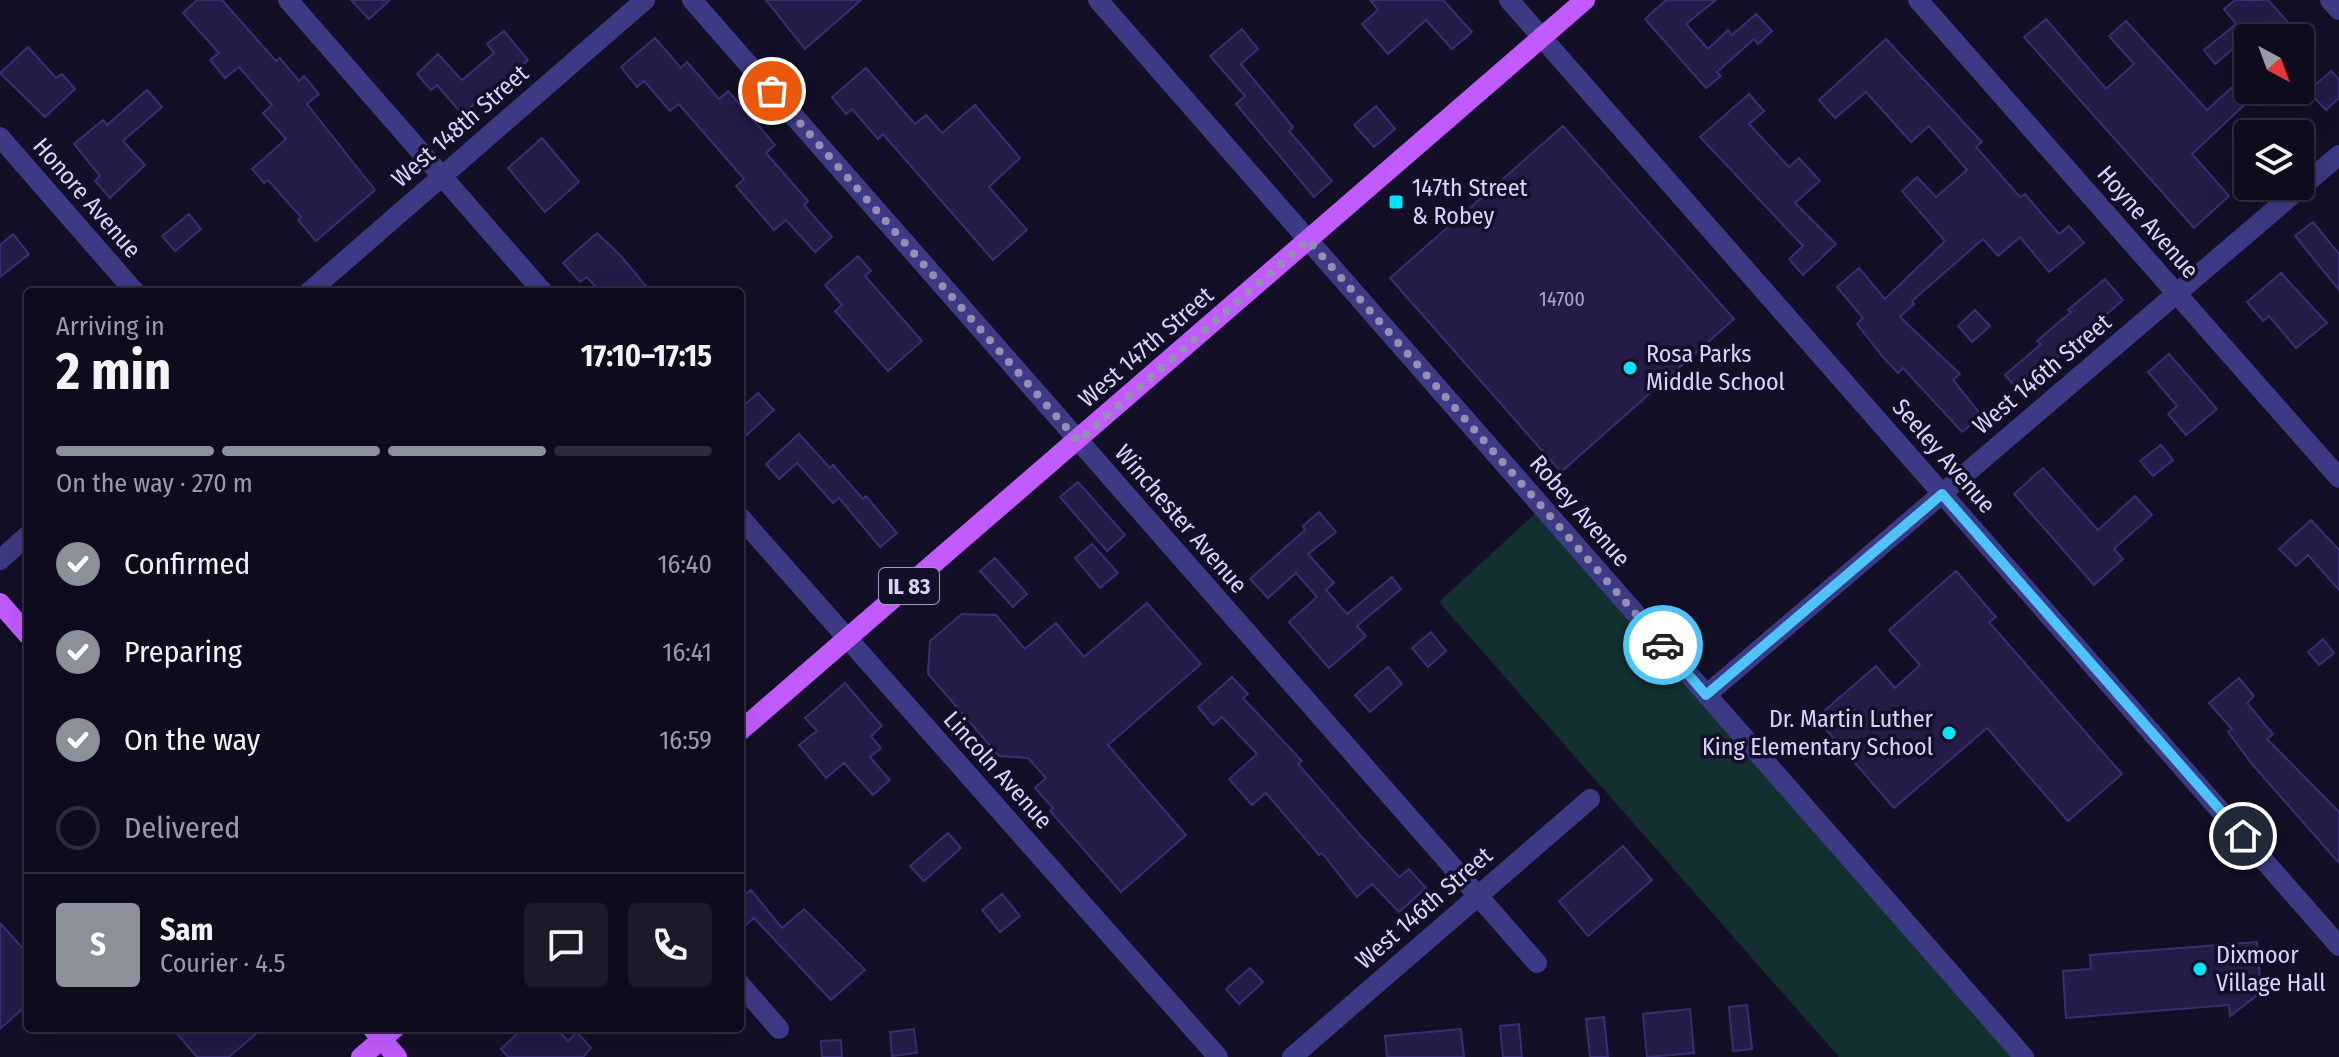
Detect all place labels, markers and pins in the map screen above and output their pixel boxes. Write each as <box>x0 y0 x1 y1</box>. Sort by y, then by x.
pin <box>738 57 806 125</box>
place label: 147th Street & Robey <box>1412 174 1528 230</box>
marker: 147th Street & Robey <box>1387 193 1405 211</box>
place label: Rosa Parks Middle School <box>1646 340 1785 396</box>
marker: Rosa Parks Middle School <box>1621 359 1639 377</box>
place label: Dr. Martin Luther King Elementary School <box>1702 705 1934 761</box>
marker: Dr. Martin Luther King Elementary School <box>1940 724 1958 742</box>
pin <box>2209 802 2277 870</box>
place label: Dixmoor Village Hall <box>2216 941 2325 997</box>
marker: Dixmoor Village Hall <box>2191 960 2209 978</box>

